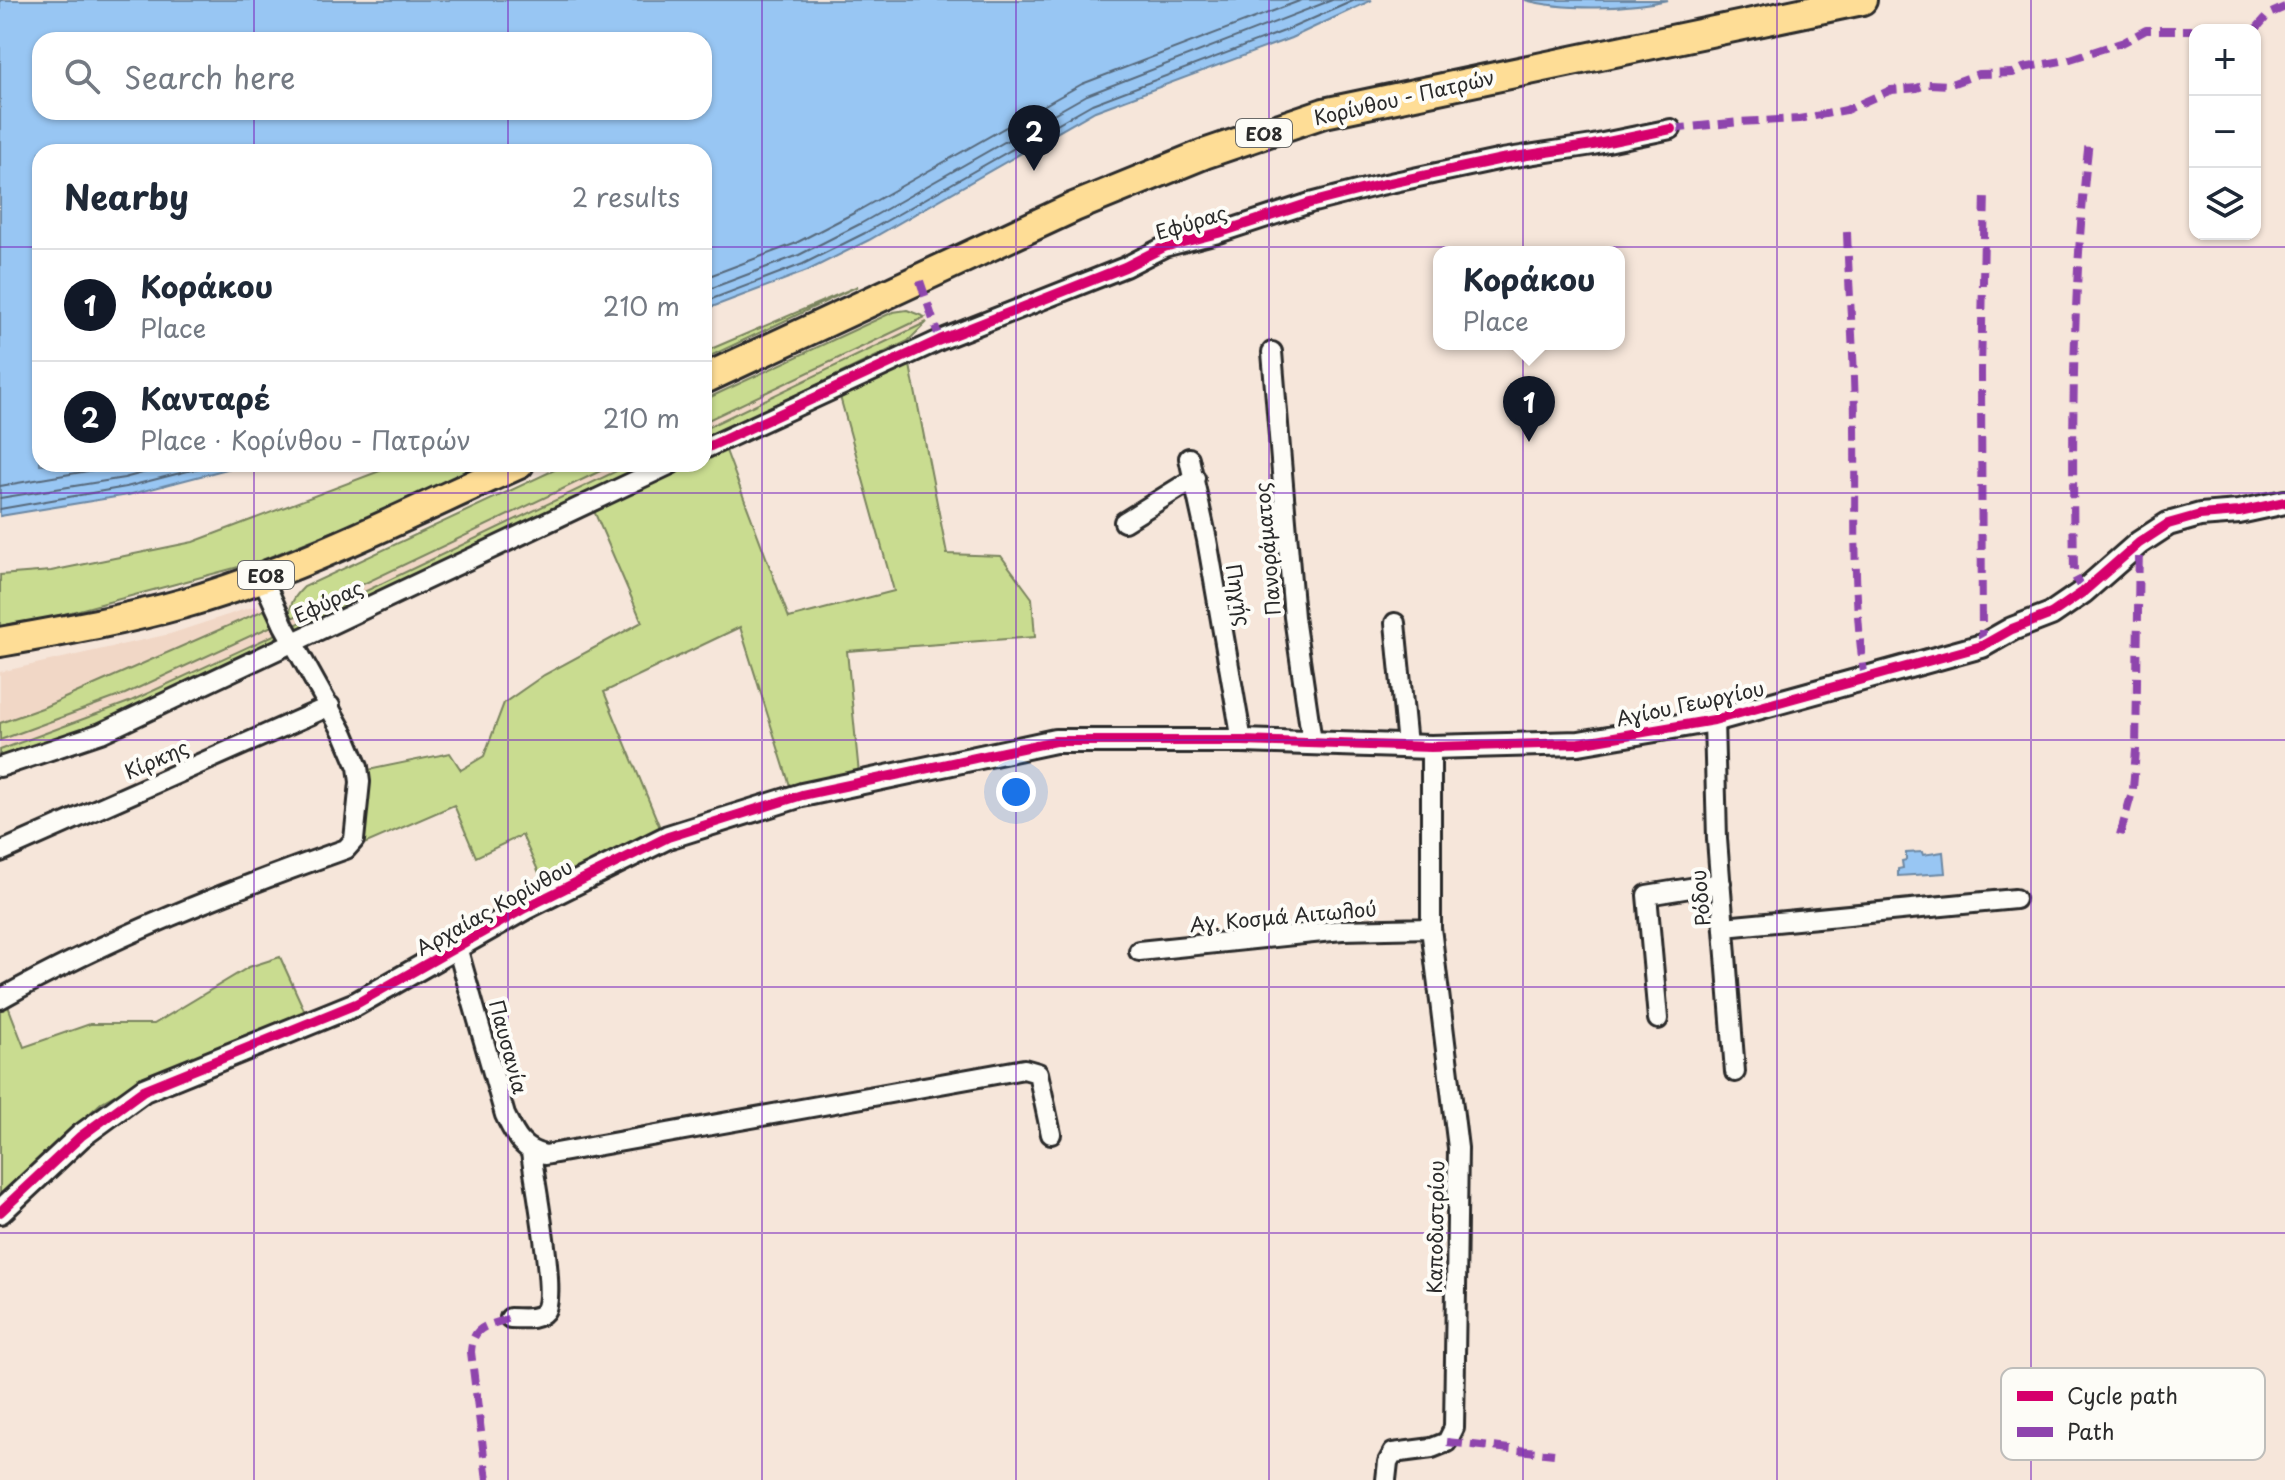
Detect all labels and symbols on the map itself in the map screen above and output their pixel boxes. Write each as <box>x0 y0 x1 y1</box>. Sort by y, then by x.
street label: Κορίνθου - Πατρών <box>1310 62 1498 132</box>
pin: 2 <box>1008 105 1060 171</box>
road number: ΕΟ8 <box>1236 119 1292 147</box>
street label: Εφύρας <box>1152 197 1230 247</box>
pin: 1 <box>1503 376 1555 442</box>
street label: Πανοράματος <box>1246 481 1288 617</box>
road number: ΕΟ8 <box>238 561 294 589</box>
street label: Πηγής <box>1219 562 1259 628</box>
street label: Εφύρας <box>288 572 368 630</box>
street label: Αγίου Γεωργίου <box>1613 673 1767 733</box>
street label: Κίρκης <box>119 732 193 786</box>
your location <box>996 772 1036 812</box>
street label: Αρχαίας Κορίνθου <box>410 851 578 963</box>
street label: Ρόδου <box>1683 868 1717 928</box>
street label: Αγ. Κοσμά Αιτωλού <box>1188 893 1378 939</box>
street label: Παυσανία <box>482 997 536 1097</box>
street label: Καποδιστρίου <box>1419 1160 1451 1294</box>
legend <box>2001 1368 2265 1460</box>
text: Cycle path <box>2067 1378 2178 1411</box>
text: Path <box>2067 1414 2115 1447</box>

